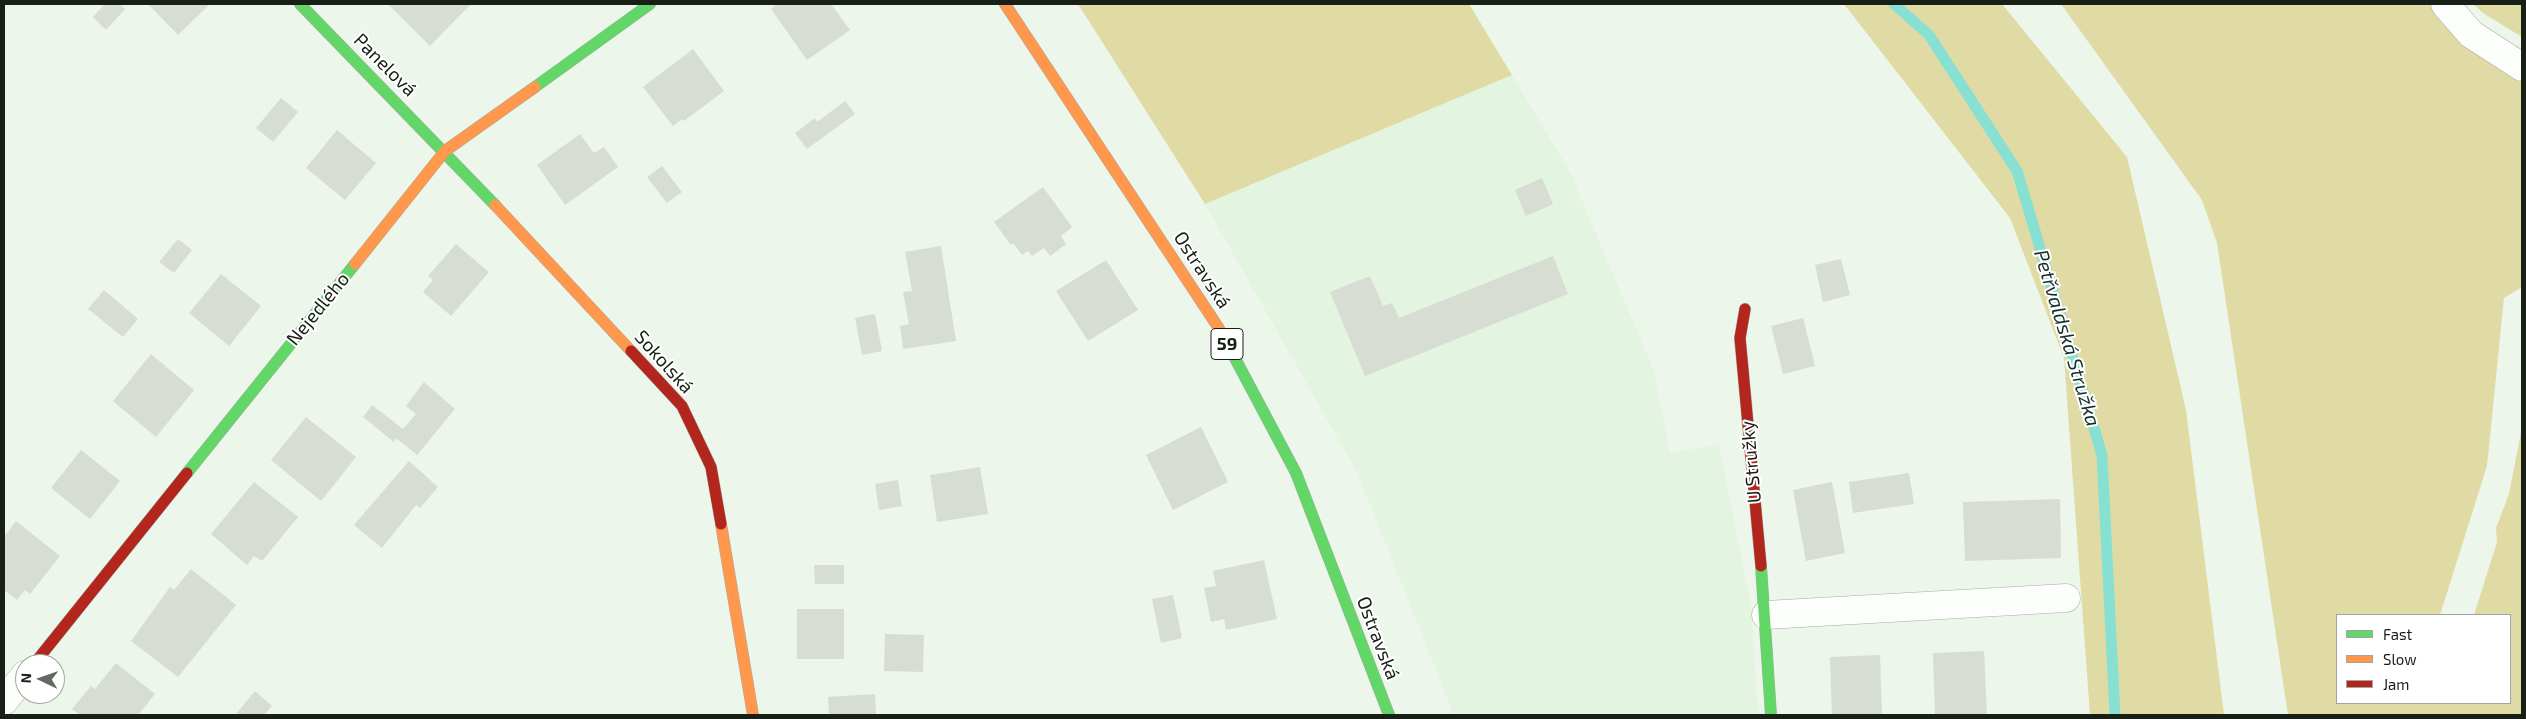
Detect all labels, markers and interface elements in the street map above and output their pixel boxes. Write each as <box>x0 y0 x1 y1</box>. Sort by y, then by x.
street label: Panelová <box>349 29 421 101</box>
street label: Ostravská <box>1169 227 1235 313</box>
water label: Petřvaldská Stružka <box>2029 247 2105 429</box>
street label: Nejedlého <box>282 268 354 350</box>
street label: Sokolská <box>630 326 698 398</box>
road number: 59 <box>1211 328 1243 359</box>
street label: U Stružky <box>1736 420 1766 504</box>
street label: Ostravská <box>1352 593 1404 683</box>
legend <box>2336 614 2511 704</box>
text: Fast <box>2383 625 2412 643</box>
text: Slow <box>2383 650 2417 668</box>
north arrow <box>15 654 65 704</box>
text: N <box>17 673 34 684</box>
text: Jam <box>2383 675 2409 693</box>

